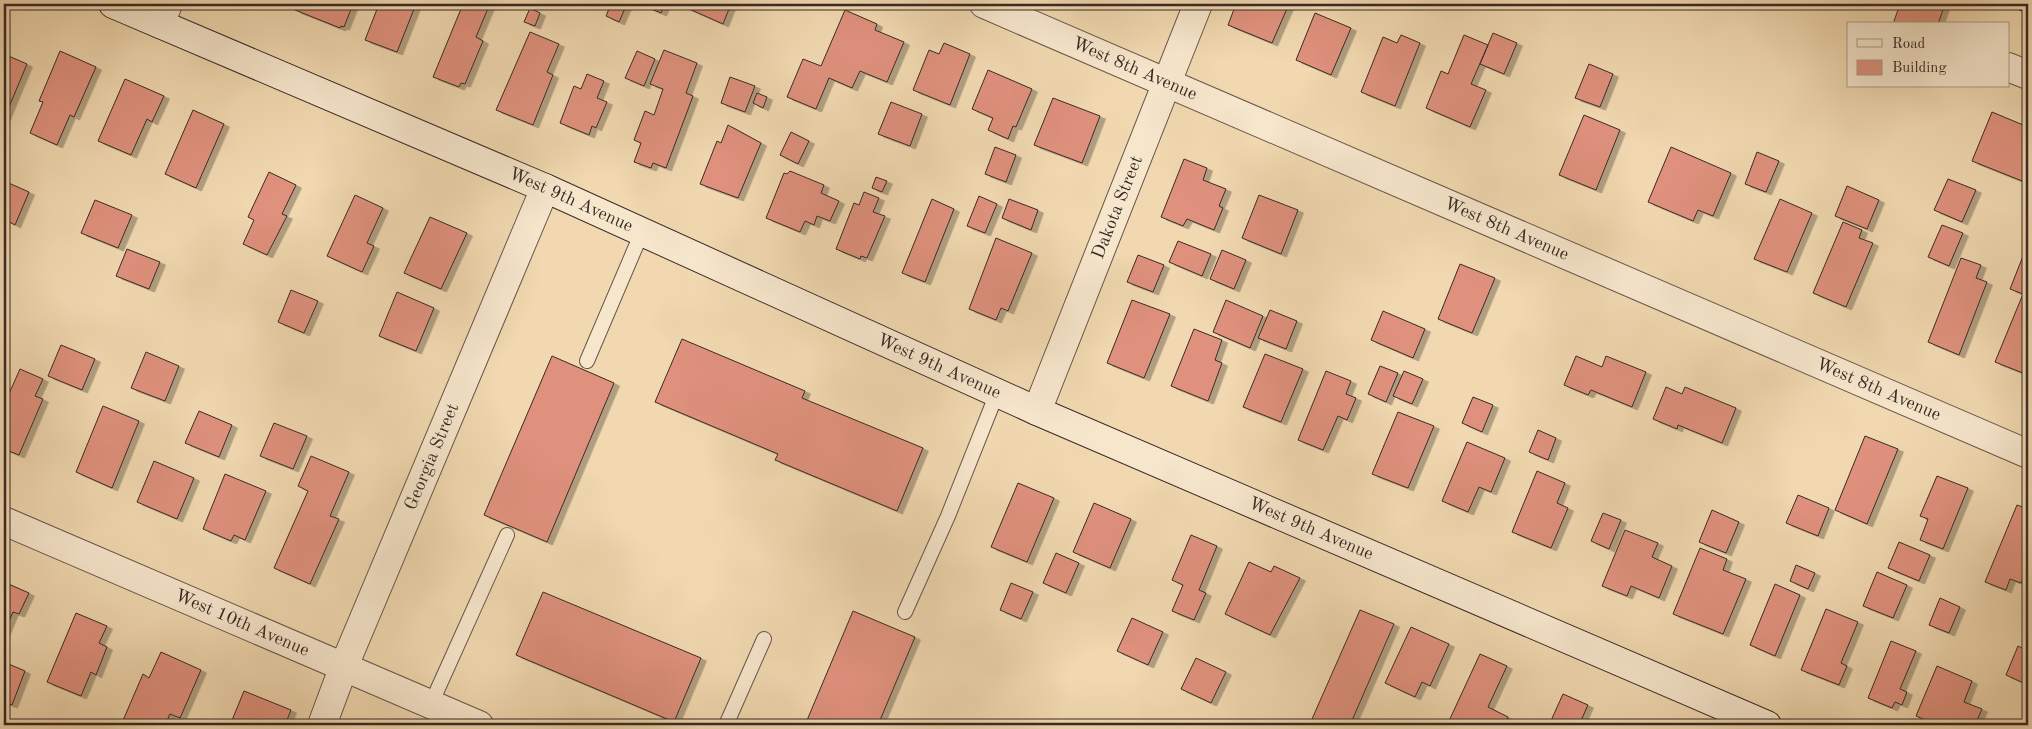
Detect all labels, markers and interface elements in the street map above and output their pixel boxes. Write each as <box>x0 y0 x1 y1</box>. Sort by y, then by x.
legend <box>1847 22 2010 88</box>
street label: West 8th Avenue <box>1070 34 1200 104</box>
text: Road <box>1892 37 1926 52</box>
text: Building <box>1892 61 1947 76</box>
street label: Dakota Street <box>1089 153 1146 261</box>
street label: West 9th Avenue <box>506 165 636 236</box>
street label: West 8th Avenue <box>1442 194 1572 264</box>
street label: West 9th Avenue <box>874 331 1004 402</box>
street label: West 8th Avenue <box>1813 355 1943 424</box>
street label: Georgia Street <box>402 401 462 513</box>
street label: West 9th Avenue <box>1246 494 1376 564</box>
street label: West 10th Avenue <box>172 586 312 660</box>

